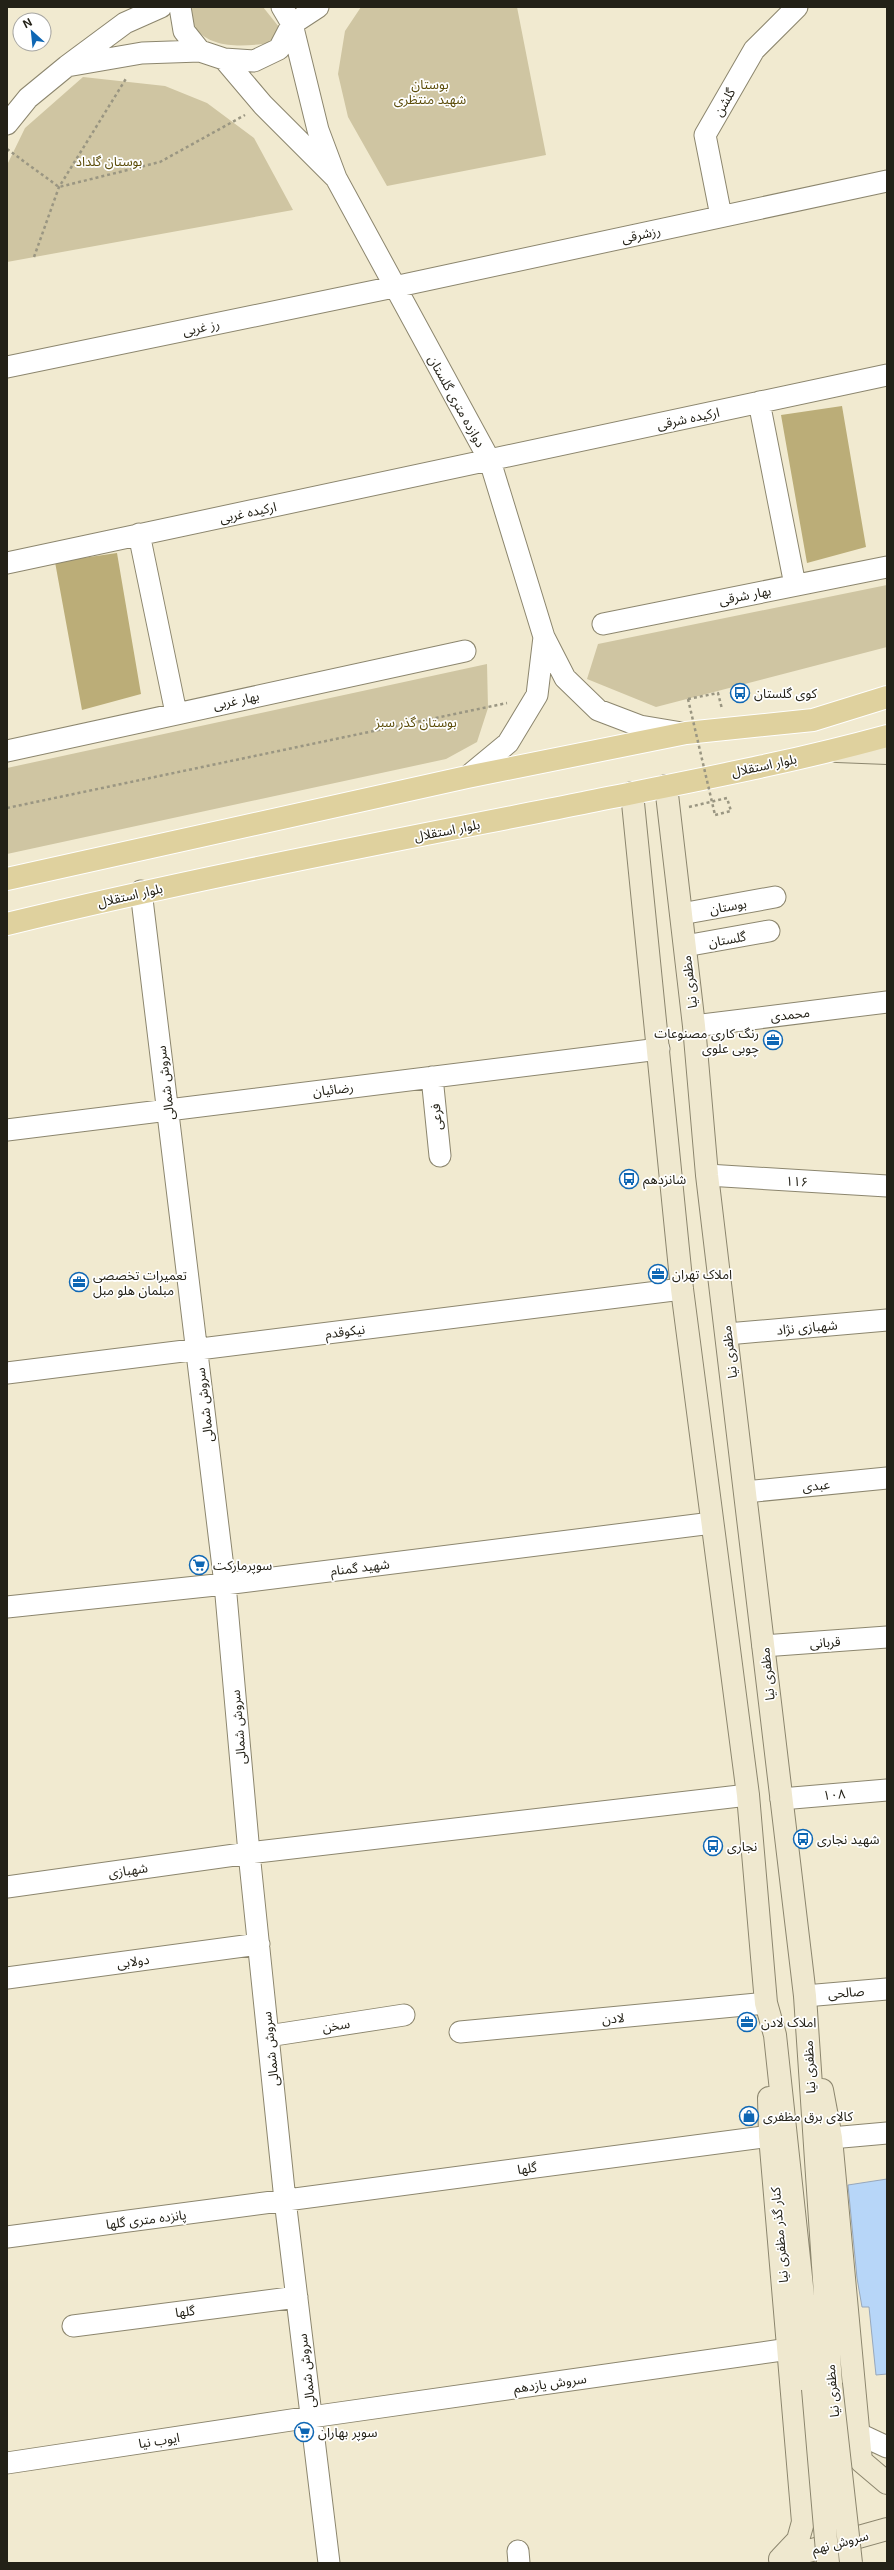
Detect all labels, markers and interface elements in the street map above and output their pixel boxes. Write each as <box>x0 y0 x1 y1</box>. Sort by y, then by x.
north arrow <box>12 12 52 52</box>
text: N <box>21 15 34 31</box>
park label: بوستان شهید منتظری <box>394 76 466 108</box>
street label: گلشن <box>710 85 740 119</box>
park label: بوستان گلداد <box>76 153 142 170</box>
street label: رزشرقی <box>620 222 662 247</box>
street label: رز غربی <box>181 315 221 340</box>
street label: دوازده متری گلستان <box>424 352 489 450</box>
street label: ارکیده شرقی <box>655 404 721 433</box>
street label: ارکیده غربی <box>218 498 278 527</box>
street label: بهار شرقی <box>718 582 773 609</box>
bus stop icon: کوی گلستان <box>729 682 751 704</box>
place label: کوی گلستان <box>754 685 818 702</box>
street label: بهار غربی <box>212 687 261 714</box>
park label: بوستان گذر سبز <box>374 714 457 731</box>
street label: بلوار استقلال <box>730 750 798 781</box>
street label: بلوار استقلال <box>413 816 481 845</box>
street label: بلوار استقلال <box>96 880 164 911</box>
street label: بوستان <box>708 895 748 918</box>
street label: گلستان <box>707 928 748 951</box>
street label: مظفری نیا <box>678 954 701 1009</box>
street label: محمدی <box>769 1004 811 1025</box>
place label: رنگ کاری مصنوعات چوبی علوی <box>654 1025 759 1058</box>
office icon: رنگ کاری مصنوعات چوبی علوی <box>762 1029 784 1051</box>
street label: سروش شمالی <box>152 1045 179 1121</box>
street label: رضائیان <box>312 1079 354 1100</box>
street label: فرعی <box>427 1103 446 1131</box>
bus stop icon: شانزدهم <box>618 1168 640 1190</box>
place label: شانزدهم <box>643 1171 686 1190</box>
street label: ۱۱۶ <box>785 1172 809 1190</box>
office icon: املاک تهران <box>647 1263 669 1285</box>
place label: املاک تهران <box>672 1266 732 1283</box>
place label: تعمیرات تخصصی مبلمان هلو مبل <box>93 1267 187 1299</box>
office icon: تعمیرات تخصصی مبلمان هلو مبل <box>68 1271 90 1293</box>
street label: شهبازی نژاد <box>776 1316 838 1339</box>
street label: نیکوقدم <box>324 1321 366 1343</box>
street label: مظفری نیا <box>718 1324 741 1379</box>
street label: سروش شمالی <box>191 1367 218 1443</box>
street label: عبدی <box>801 1476 831 1495</box>
supermarket icon: سوپرمارکت <box>188 1554 210 1576</box>
street label: شهید گمنام <box>329 1555 391 1581</box>
place label: سوپرمارکت <box>213 1557 272 1575</box>
street label: قربانی <box>809 1633 841 1652</box>
street label: مظفری نیا <box>756 1646 779 1701</box>
street label: سروش شمالی <box>227 1689 250 1765</box>
street label: ۱۰۸ <box>822 1785 846 1803</box>
bus stop icon: شهید نجاری <box>792 1828 814 1850</box>
place label: شهید نجاری <box>817 1831 879 1848</box>
bus stop icon: نجاری <box>702 1835 724 1857</box>
place label: نجاری <box>727 1838 757 1855</box>
street label: شهبازی <box>107 1859 149 1882</box>
street label: دولابی <box>116 1951 150 1972</box>
street label: صالحی <box>827 1982 865 2003</box>
street label: لادن <box>601 2009 625 2028</box>
street label: سروش شمالی <box>258 2011 283 2087</box>
office icon: املاک لادن <box>736 2011 758 2033</box>
place label: املاک لادن <box>761 2014 816 2031</box>
street label: سخن <box>321 2015 351 2036</box>
street label: مظفری نیا <box>800 2040 819 2094</box>
shop icon: کالای برق مظفری <box>738 2105 760 2127</box>
place label: کالای برق مظفری <box>763 2108 853 2125</box>
street label: گلها <box>516 2159 539 2178</box>
street label: کنار گذر مظفری نیا <box>767 2186 792 2284</box>
street label: پانزده متری گلها <box>105 2206 188 2234</box>
street label: گلها <box>174 2302 196 2321</box>
street label: سروش شمالی <box>293 2333 320 2409</box>
street label: مظفری نیا <box>822 2363 843 2418</box>
street label: سروش یازدهم <box>512 2370 588 2399</box>
supermarket icon: سوپر بهاران <box>293 2421 315 2443</box>
place label: سوپر بهاران <box>318 2424 377 2442</box>
street label: ایوب نیا <box>137 2429 181 2451</box>
street label: سروش نهم <box>810 2527 871 2560</box>

